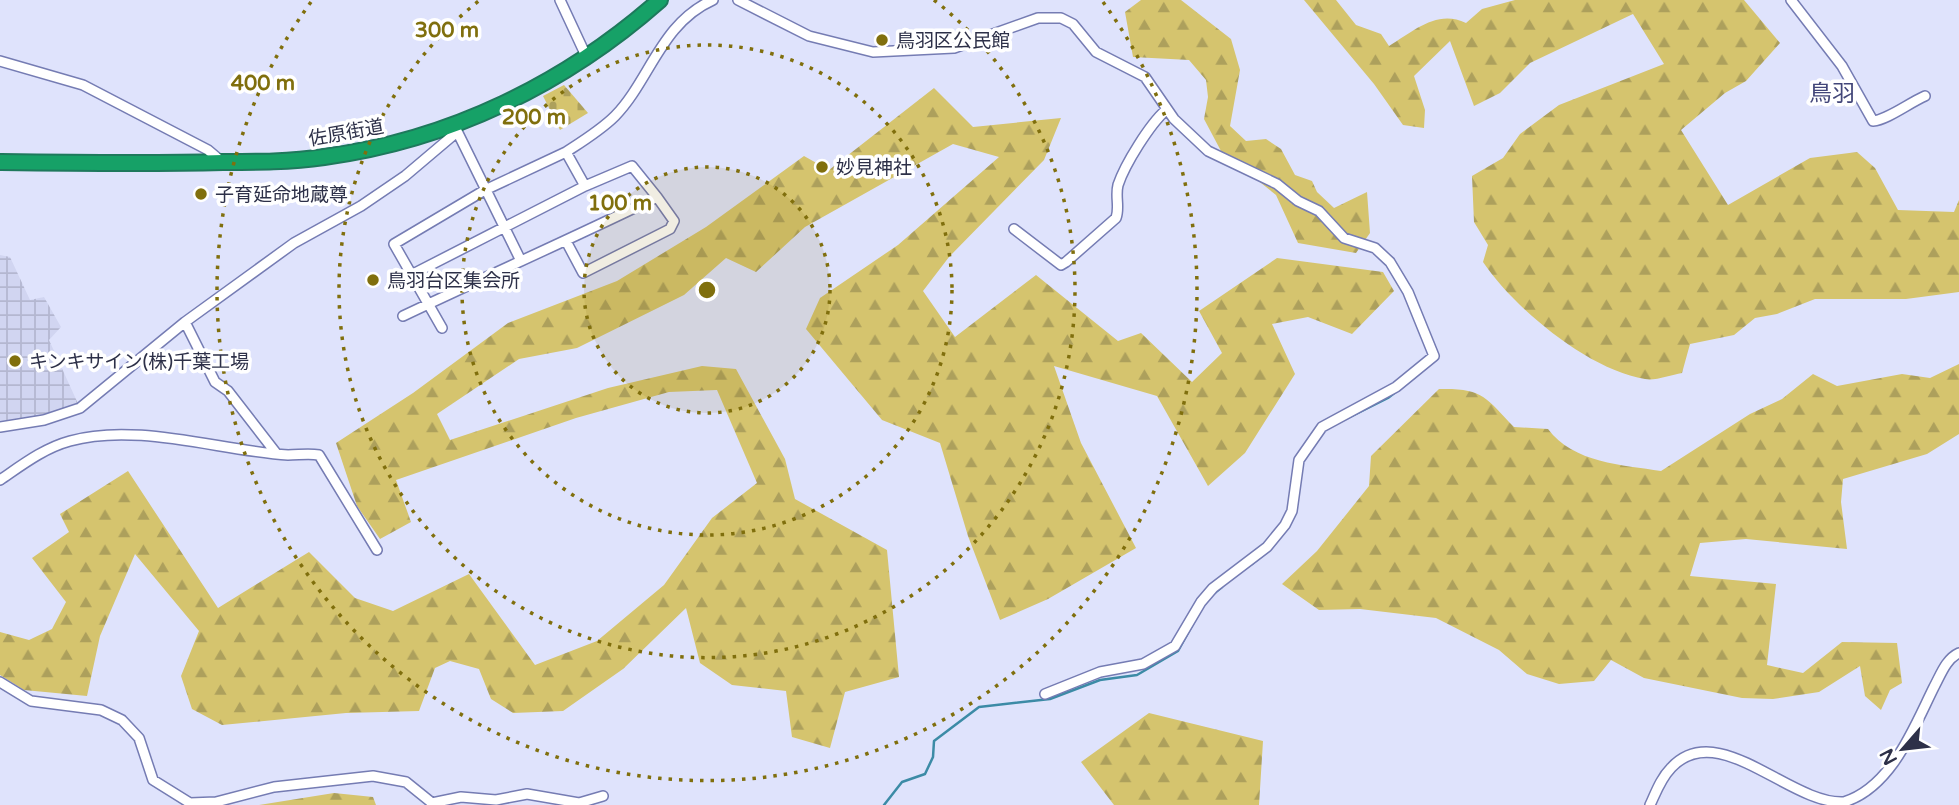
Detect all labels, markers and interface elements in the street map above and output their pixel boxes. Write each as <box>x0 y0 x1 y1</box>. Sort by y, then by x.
text: 300 m <box>415 18 479 43</box>
place label: 鳥羽区公民館 <box>896 30 1010 52</box>
marker: 鳥羽区公民館 <box>874 32 890 48</box>
text: 400 m <box>231 71 295 96</box>
district label: 鳥羽 <box>1809 80 1855 108</box>
text: 200 m <box>502 105 566 130</box>
street label: 佐原街道 <box>307 116 386 150</box>
place label: 妙見神社 <box>836 157 912 179</box>
marker: 妙見神社 <box>814 159 830 175</box>
place label: 子育延命地蔵尊 <box>215 184 348 206</box>
marker: 子育延命地蔵尊 <box>193 186 209 202</box>
text: 100 m <box>588 191 652 216</box>
place label: 鳥羽台区集会所 <box>387 270 520 292</box>
marker: 鳥羽台区集会所 <box>365 272 381 288</box>
centre of rings <box>695 278 719 302</box>
place label: キンキサイン(株)千葉工場 <box>29 351 249 373</box>
marker: キンキサイン(株)千葉工場 <box>7 353 23 369</box>
north arrow <box>1868 714 1938 784</box>
text: N <box>1876 745 1902 768</box>

